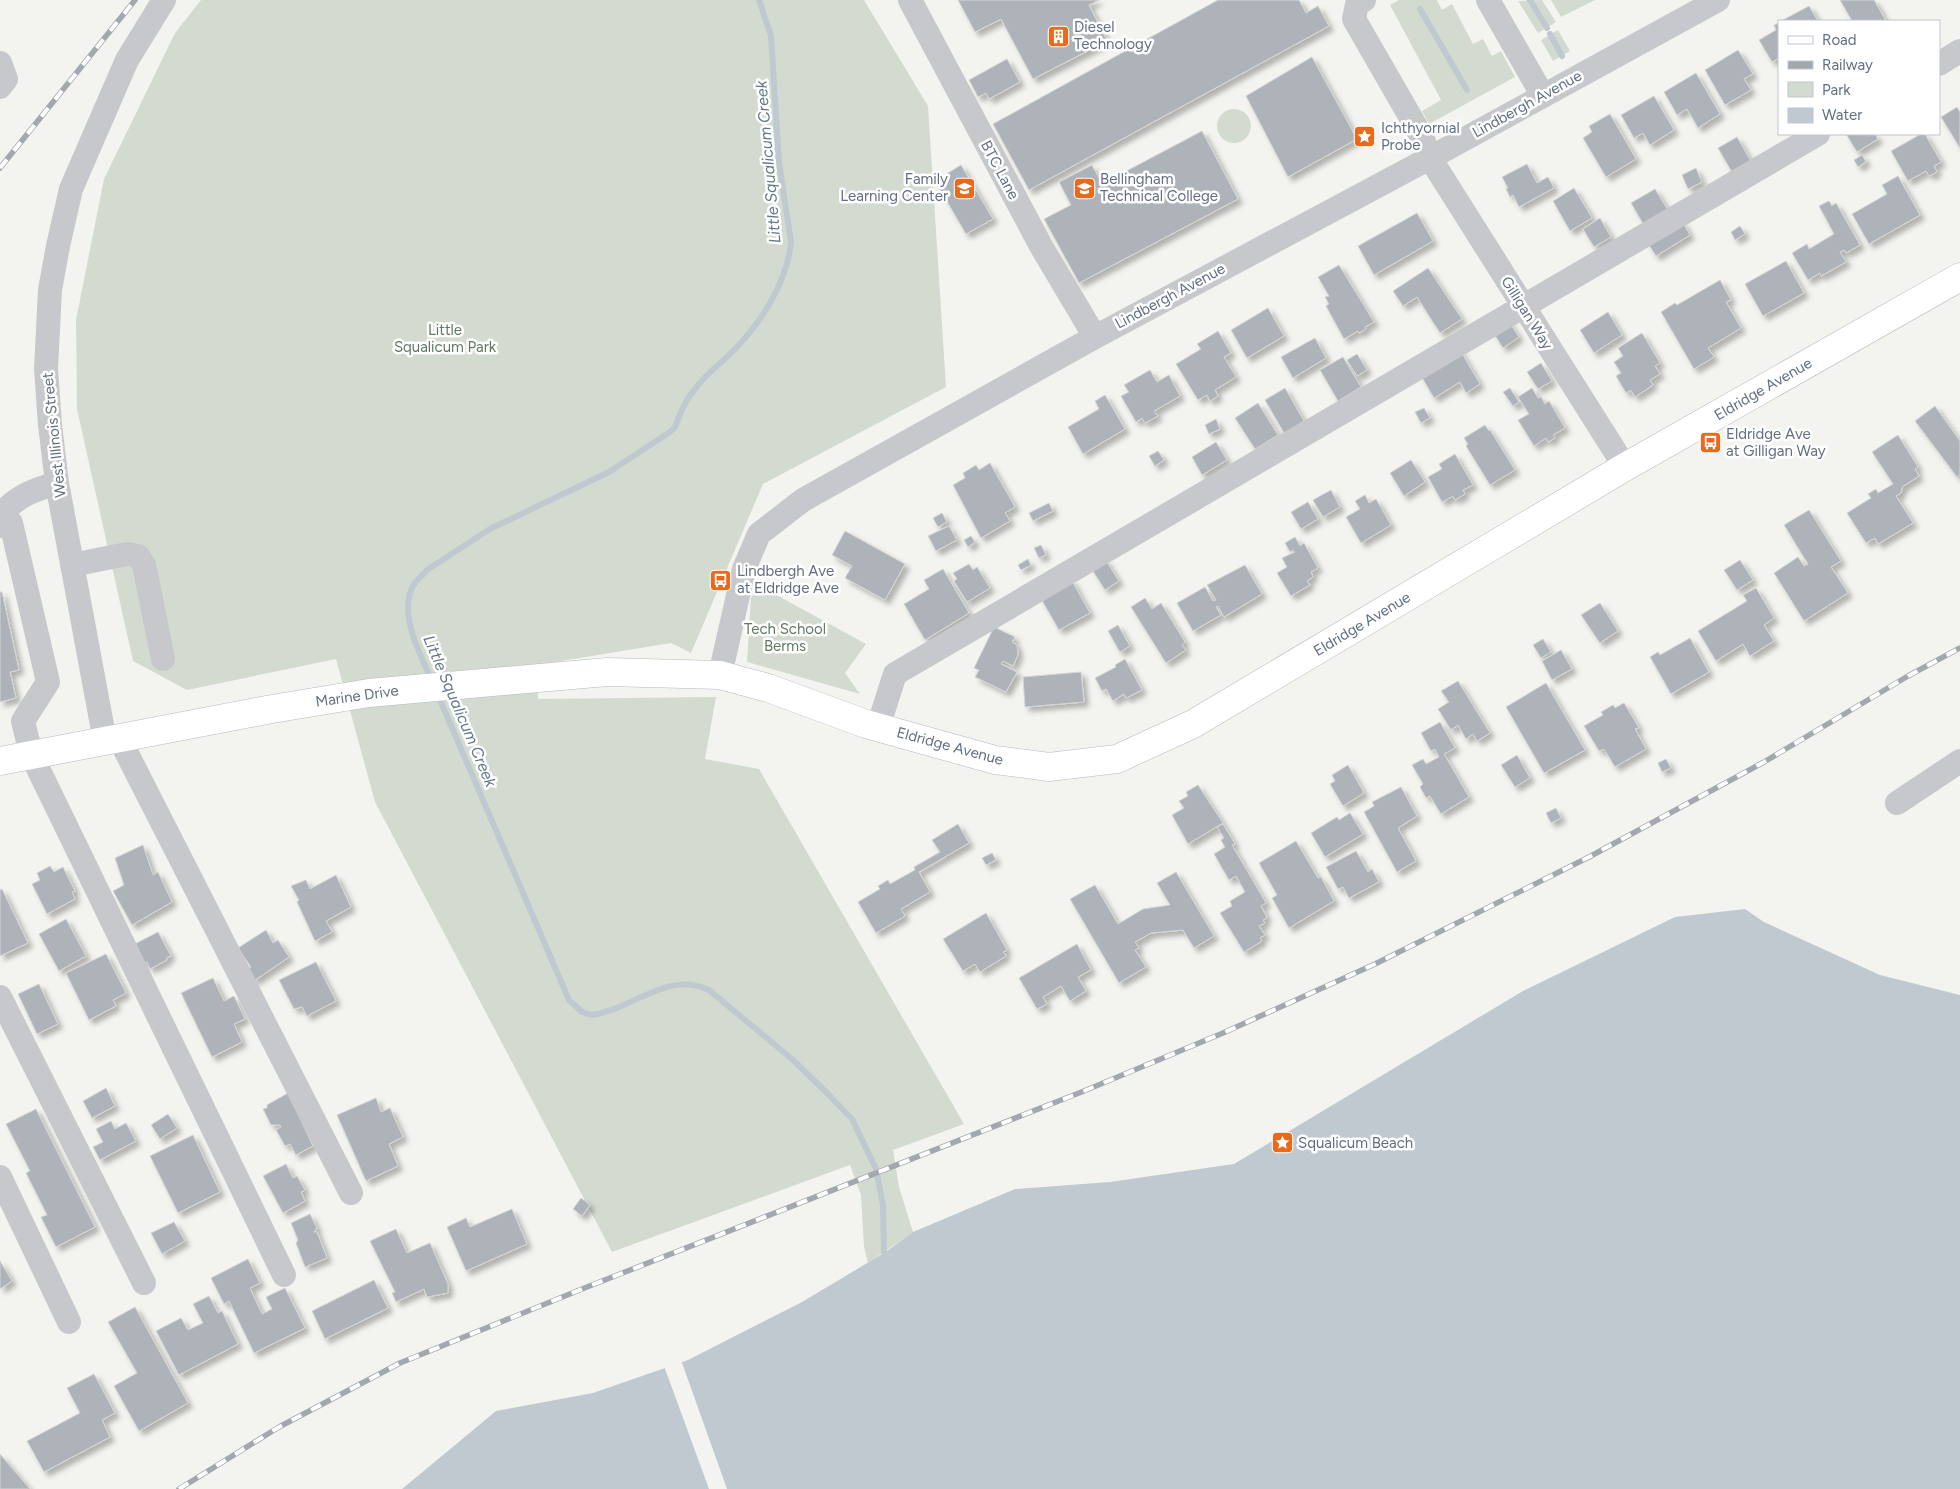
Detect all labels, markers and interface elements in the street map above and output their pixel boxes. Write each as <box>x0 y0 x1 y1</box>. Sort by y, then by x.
place label: Diesel Technology <box>1074 18 1152 53</box>
legend <box>1778 20 1940 135</box>
building icon: Diesel Technology <box>1046 24 1070 48</box>
text: Road <box>1822 31 1857 49</box>
text: Railway <box>1822 56 1873 74</box>
street label: Lindbergh Avenue <box>1469 67 1585 141</box>
water label: Little Squalicum Creek <box>751 79 785 244</box>
text: Park <box>1822 81 1851 99</box>
text: Water <box>1822 106 1862 124</box>
place label: Ichthyornial Probe <box>1381 119 1460 154</box>
place icon: Ichthyornial Probe <box>1353 125 1377 149</box>
street label: BTC Lane <box>977 138 1023 202</box>
place label: Family Learning Center <box>840 170 948 205</box>
place label: Bellingham Technical College <box>1100 170 1218 205</box>
school or university icon: Family Learning Center <box>952 176 976 200</box>
school or university icon: Bellingham Technical College <box>1072 176 1096 200</box>
street label: Lindbergh Avenue <box>1112 259 1228 333</box>
street label: Gilligan Way <box>1497 273 1557 353</box>
park label: Little Squalicum Park <box>394 321 497 356</box>
street label: Eldridge Avenue <box>1711 354 1815 424</box>
street label: West Illinois Street <box>38 371 70 498</box>
place label: Eldridge Ave at Gilligan Way <box>1726 425 1826 460</box>
bus stop icon: Eldridge Ave at Gilligan Way <box>1698 431 1722 455</box>
place label: Lindbergh Ave at Eldridge Ave <box>737 562 839 597</box>
bus stop icon: Lindbergh Ave at Eldridge Ave <box>709 568 733 592</box>
street label: Eldridge Avenue <box>1310 588 1414 660</box>
park label: Tech School Berms <box>744 620 826 655</box>
water label: Little Squalicum Creek <box>419 632 501 791</box>
street label: Marine Drive <box>314 681 400 711</box>
street label: Eldridge Avenue <box>895 723 1005 769</box>
place icon: Squalicum Beach <box>1270 1131 1294 1155</box>
place label: Squalicum Beach <box>1298 1134 1413 1152</box>

